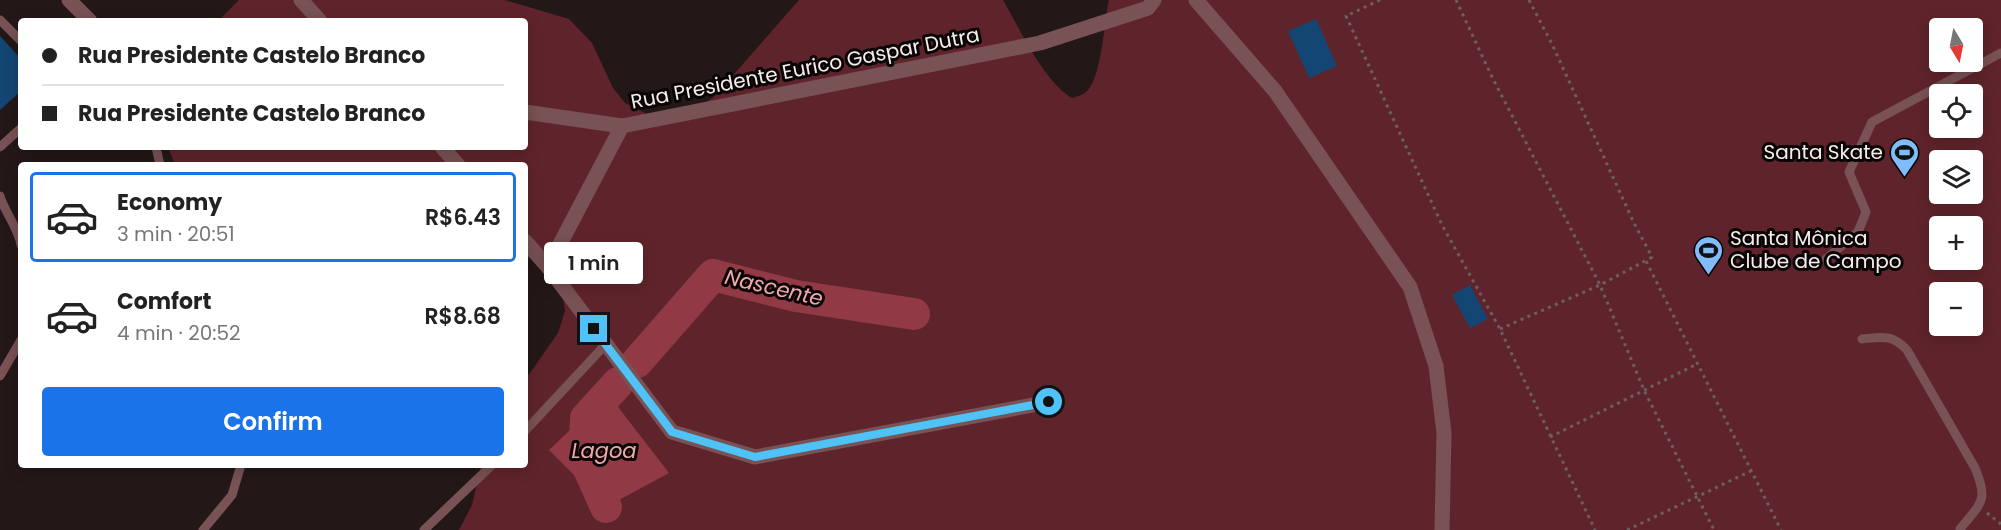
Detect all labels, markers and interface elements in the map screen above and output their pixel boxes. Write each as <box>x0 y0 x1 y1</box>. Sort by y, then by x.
north arrow <box>1929 18 1983 72</box>
map controls <box>1929 18 1983 336</box>
street label: Rua Presidente Eurico Gaspar Dutra <box>628 20 982 116</box>
text: Rua Presidente Castelo Branco <box>78 40 425 71</box>
button: locate <box>1929 84 1983 138</box>
text: Rua Presidente Castelo Branco <box>78 98 425 129</box>
sports icon: Santa Skate <box>1888 136 1920 178</box>
place label: Santa Skate <box>1764 138 1883 166</box>
button: layers <box>1929 150 1983 204</box>
text: Economy <box>117 187 222 218</box>
icon: car <box>45 190 99 244</box>
text: R$6.43 <box>425 202 501 233</box>
button: + <box>1929 216 1983 270</box>
text: 3 min · 20:51 <box>117 220 235 248</box>
place label: Santa Mônica Clube de Campo <box>1730 224 1902 275</box>
sports icon: Santa Mônica Clube de Campo <box>1693 234 1725 276</box>
callout: 1 min <box>544 242 644 284</box>
text: 1 min <box>568 249 619 277</box>
water label: Nascente <box>722 262 826 313</box>
button: − <box>1929 282 1983 336</box>
text: Comfort <box>117 286 211 317</box>
icon: car <box>45 289 99 343</box>
text: R$8.68 <box>424 301 501 332</box>
route end <box>580 315 607 342</box>
text: 4 min · 20:52 <box>117 319 241 347</box>
button: Confirm <box>42 387 504 456</box>
route start <box>1035 388 1062 415</box>
water label: Lagoa <box>571 436 637 465</box>

